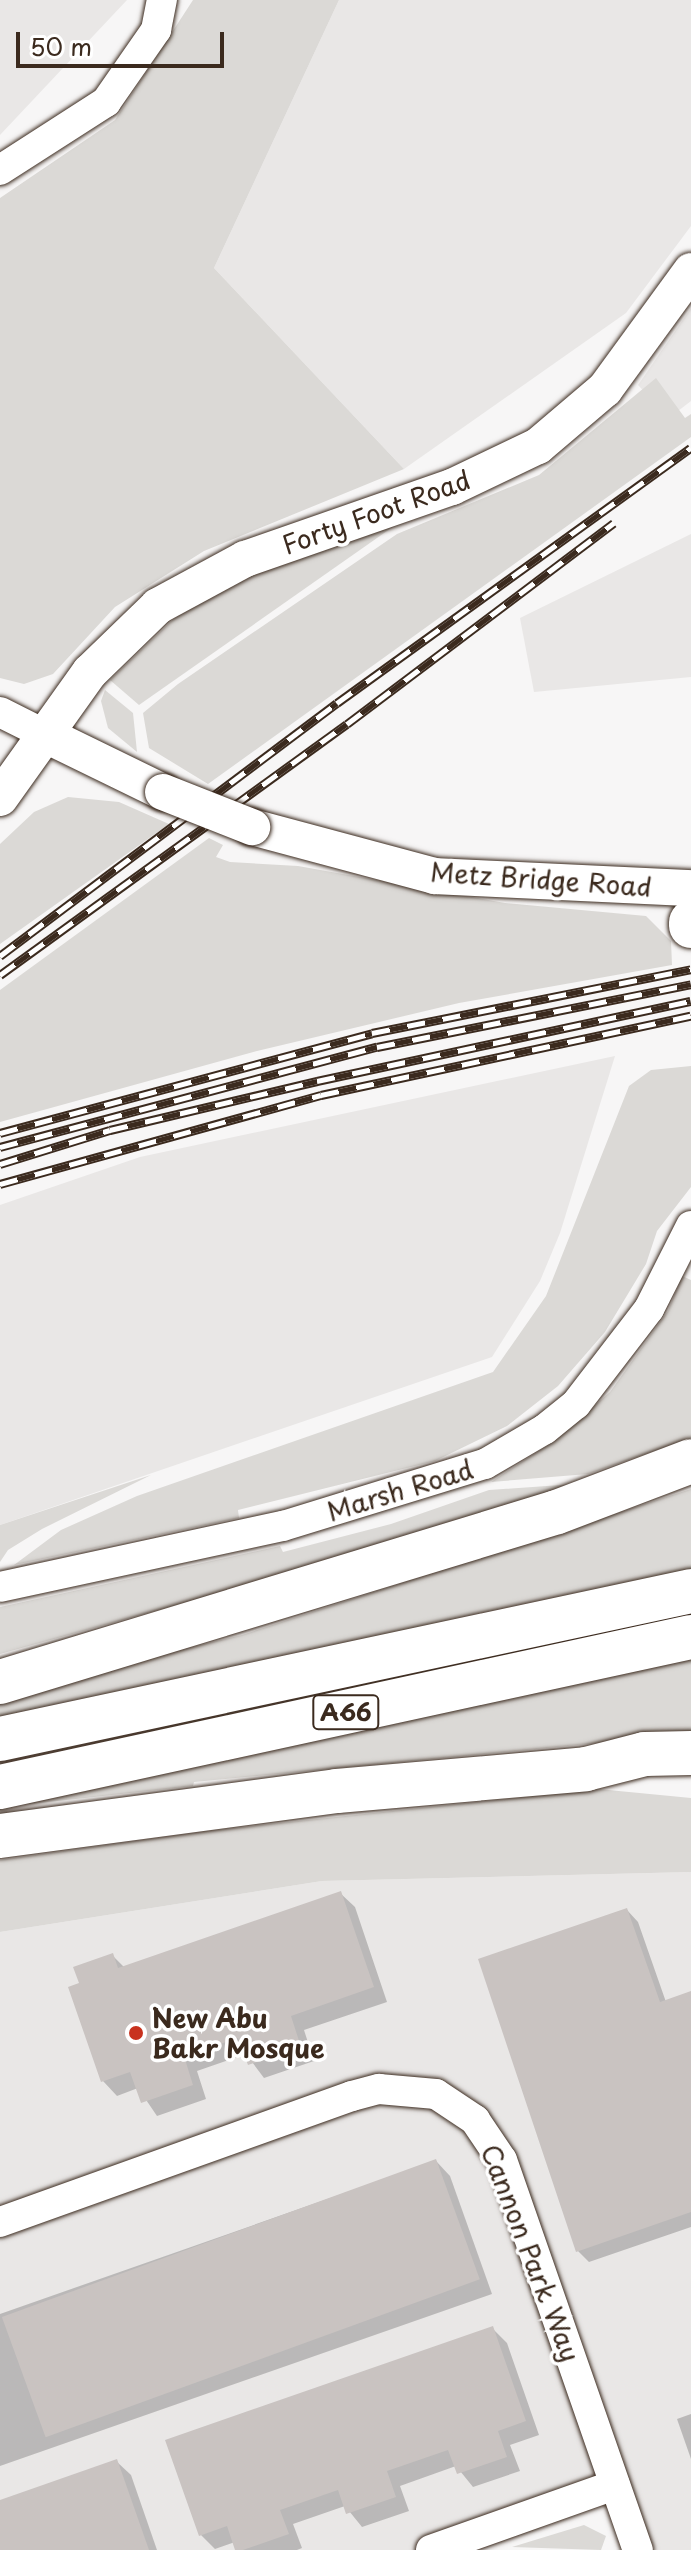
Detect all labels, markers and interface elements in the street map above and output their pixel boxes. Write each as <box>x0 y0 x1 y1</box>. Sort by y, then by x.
scale bar <box>20 16 228 66</box>
text: 50 m <box>30 28 92 64</box>
street label: Forty Foot Road <box>277 463 475 561</box>
street label: Metz Bridge Road <box>430 856 652 902</box>
street label: Marsh Road <box>323 1453 477 1527</box>
road number: A66 <box>312 1692 380 1732</box>
place label: New Abu Bakr Mosque <box>152 2002 325 2064</box>
marker: New Abu Bakr Mosque <box>127 2024 145 2042</box>
street label: Cannon Park Way <box>476 2141 586 2365</box>

